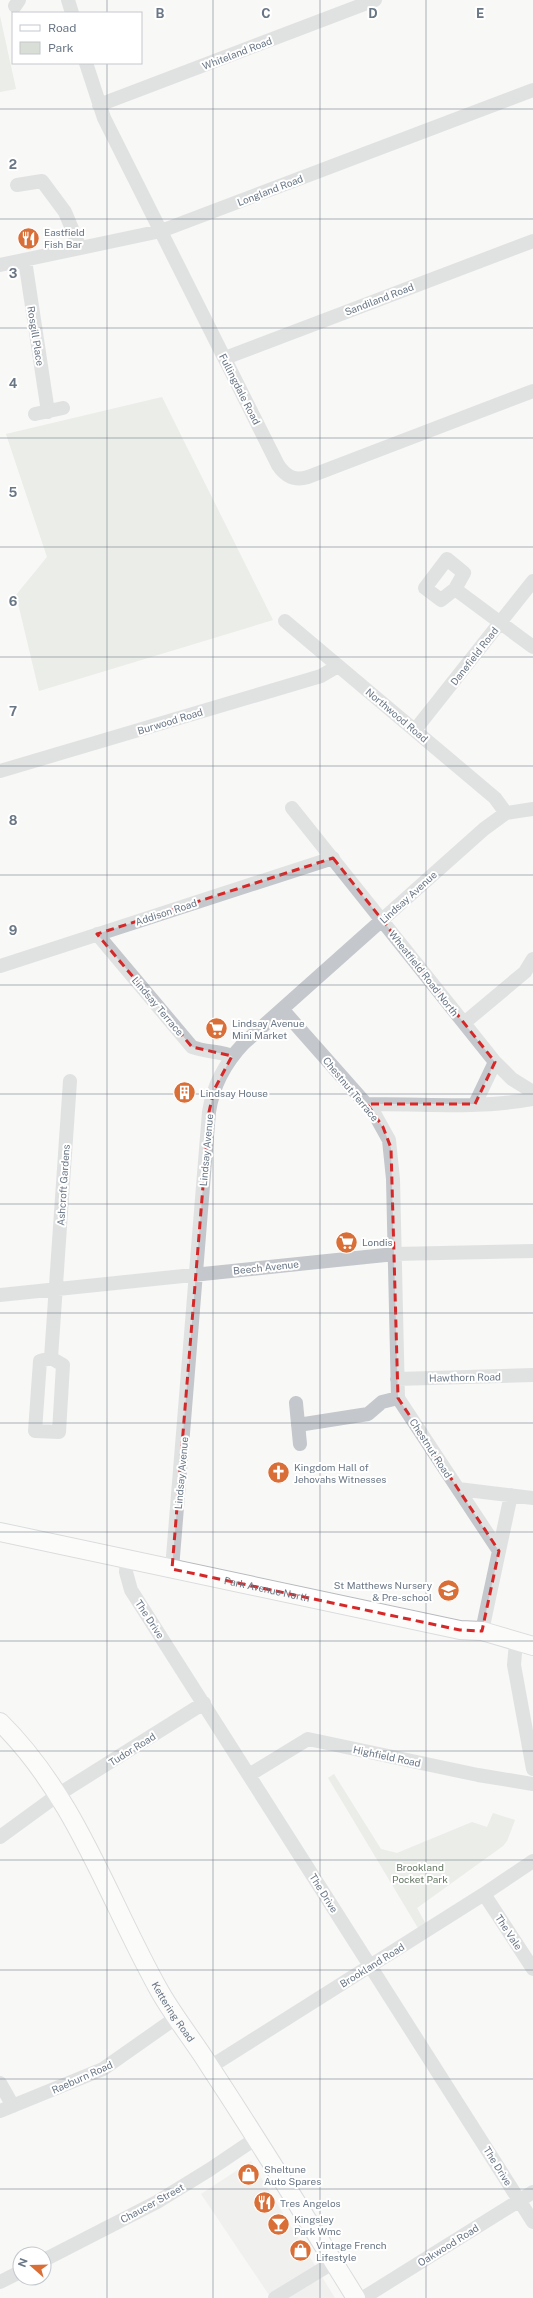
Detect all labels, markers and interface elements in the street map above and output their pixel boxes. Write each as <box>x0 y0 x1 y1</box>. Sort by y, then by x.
text: B <box>156 6 165 21</box>
text: C <box>261 6 271 21</box>
text: D <box>368 6 378 21</box>
text: E <box>476 6 484 21</box>
legend <box>12 12 142 64</box>
text: Road <box>48 21 76 35</box>
street label: Whiteland Road <box>201 34 274 72</box>
text: Park <box>48 41 74 55</box>
text: 2 <box>9 157 17 172</box>
street label: Longland Road <box>235 172 305 208</box>
restaurant icon: Eastfield Fish Bar <box>15 225 41 251</box>
place label: Eastfield Fish Bar <box>44 226 85 250</box>
text: 3 <box>9 266 18 281</box>
street label: Sandiland Road <box>343 280 415 318</box>
street label: Rosgill Place <box>25 305 47 367</box>
street label: Fullingdale Road <box>217 352 263 426</box>
text: 4 <box>9 376 18 391</box>
text: 5 <box>9 485 18 500</box>
text: 6 <box>9 594 18 609</box>
street label: Danefield Road <box>448 624 500 688</box>
street label: Northwood Road <box>363 686 431 745</box>
text: 7 <box>9 704 17 719</box>
street label: Burwood Road <box>136 705 204 737</box>
text: 8 <box>9 813 18 828</box>
street label: Lindsay Avenue <box>377 868 439 926</box>
street label: Addison Road <box>134 896 198 928</box>
text: 9 <box>9 923 17 938</box>
street label: Wheatfield Road North <box>387 928 461 1018</box>
street label: Lindsay Terrace <box>130 974 186 1038</box>
supermarket icon: Lindsay Avenue Mini Market <box>204 1016 230 1042</box>
place label: Lindsay Avenue Mini Market <box>232 1017 305 1041</box>
street label: Chestnut Terrace <box>321 1054 382 1124</box>
building icon: Lindsay House <box>172 1080 198 1106</box>
place label: Lindsay House <box>200 1087 268 1099</box>
street label: Lindsay Avenue <box>197 1113 215 1187</box>
street label: Ashcroft Gardens <box>54 1144 72 1226</box>
supermarket icon: Londis <box>334 1229 360 1255</box>
place label: Londis <box>362 1236 393 1248</box>
street label: Beech Avenue <box>233 1258 300 1276</box>
street label: Hawthorn Road <box>429 1370 501 1384</box>
street label: Chestnut Road <box>407 1416 455 1480</box>
street label: Lindsay Avenue <box>172 1436 190 1510</box>
church icon: Kingdom Hall of Jehovahs Witnesses <box>266 1460 292 1486</box>
place label: Kingdom Hall of Jehovahs Witnesses <box>294 1461 386 1485</box>
street label: Park Avenue North <box>223 1574 311 1604</box>
school or university icon: St Matthews Nursery & Pre-school <box>435 1578 461 1604</box>
place label: St Matthews Nursery & Pre-school <box>334 1579 433 1603</box>
street label: The Drive <box>133 1597 167 1641</box>
street label: Tudor Road <box>106 1730 158 1768</box>
street label: Highfield Road <box>352 1743 422 1769</box>
park label: Brookland Pocket Park <box>392 1861 448 1885</box>
street label: The Drive <box>307 1871 341 1915</box>
street label: The Vale <box>493 1912 525 1952</box>
street label: Brookland Road <box>338 1940 407 1990</box>
street label: Kettering Road <box>149 1979 197 2044</box>
street label: Raeburn Road <box>50 2058 114 2096</box>
street label: The Drive <box>481 2144 515 2188</box>
shop icon: Sheltune Auto Spares <box>236 2162 262 2188</box>
place label: Sheltune Auto Spares <box>264 2163 321 2187</box>
street label: Chaucer Street <box>118 2181 186 2225</box>
restaurant icon: Tres Angelos <box>252 2190 278 2216</box>
place label: Tres Angelos <box>280 2197 341 2209</box>
bar icon: Kingsley Park Wmc <box>266 2212 292 2238</box>
place label: Kingsley Park Wmc <box>294 2213 341 2237</box>
street label: Oakwood Road <box>415 2221 481 2269</box>
shop icon: Vintage French Lifestyle <box>287 2238 313 2264</box>
place label: Vintage French Lifestyle <box>316 2239 387 2263</box>
north arrow <box>12 2246 52 2286</box>
text: N <box>15 2256 30 2269</box>

